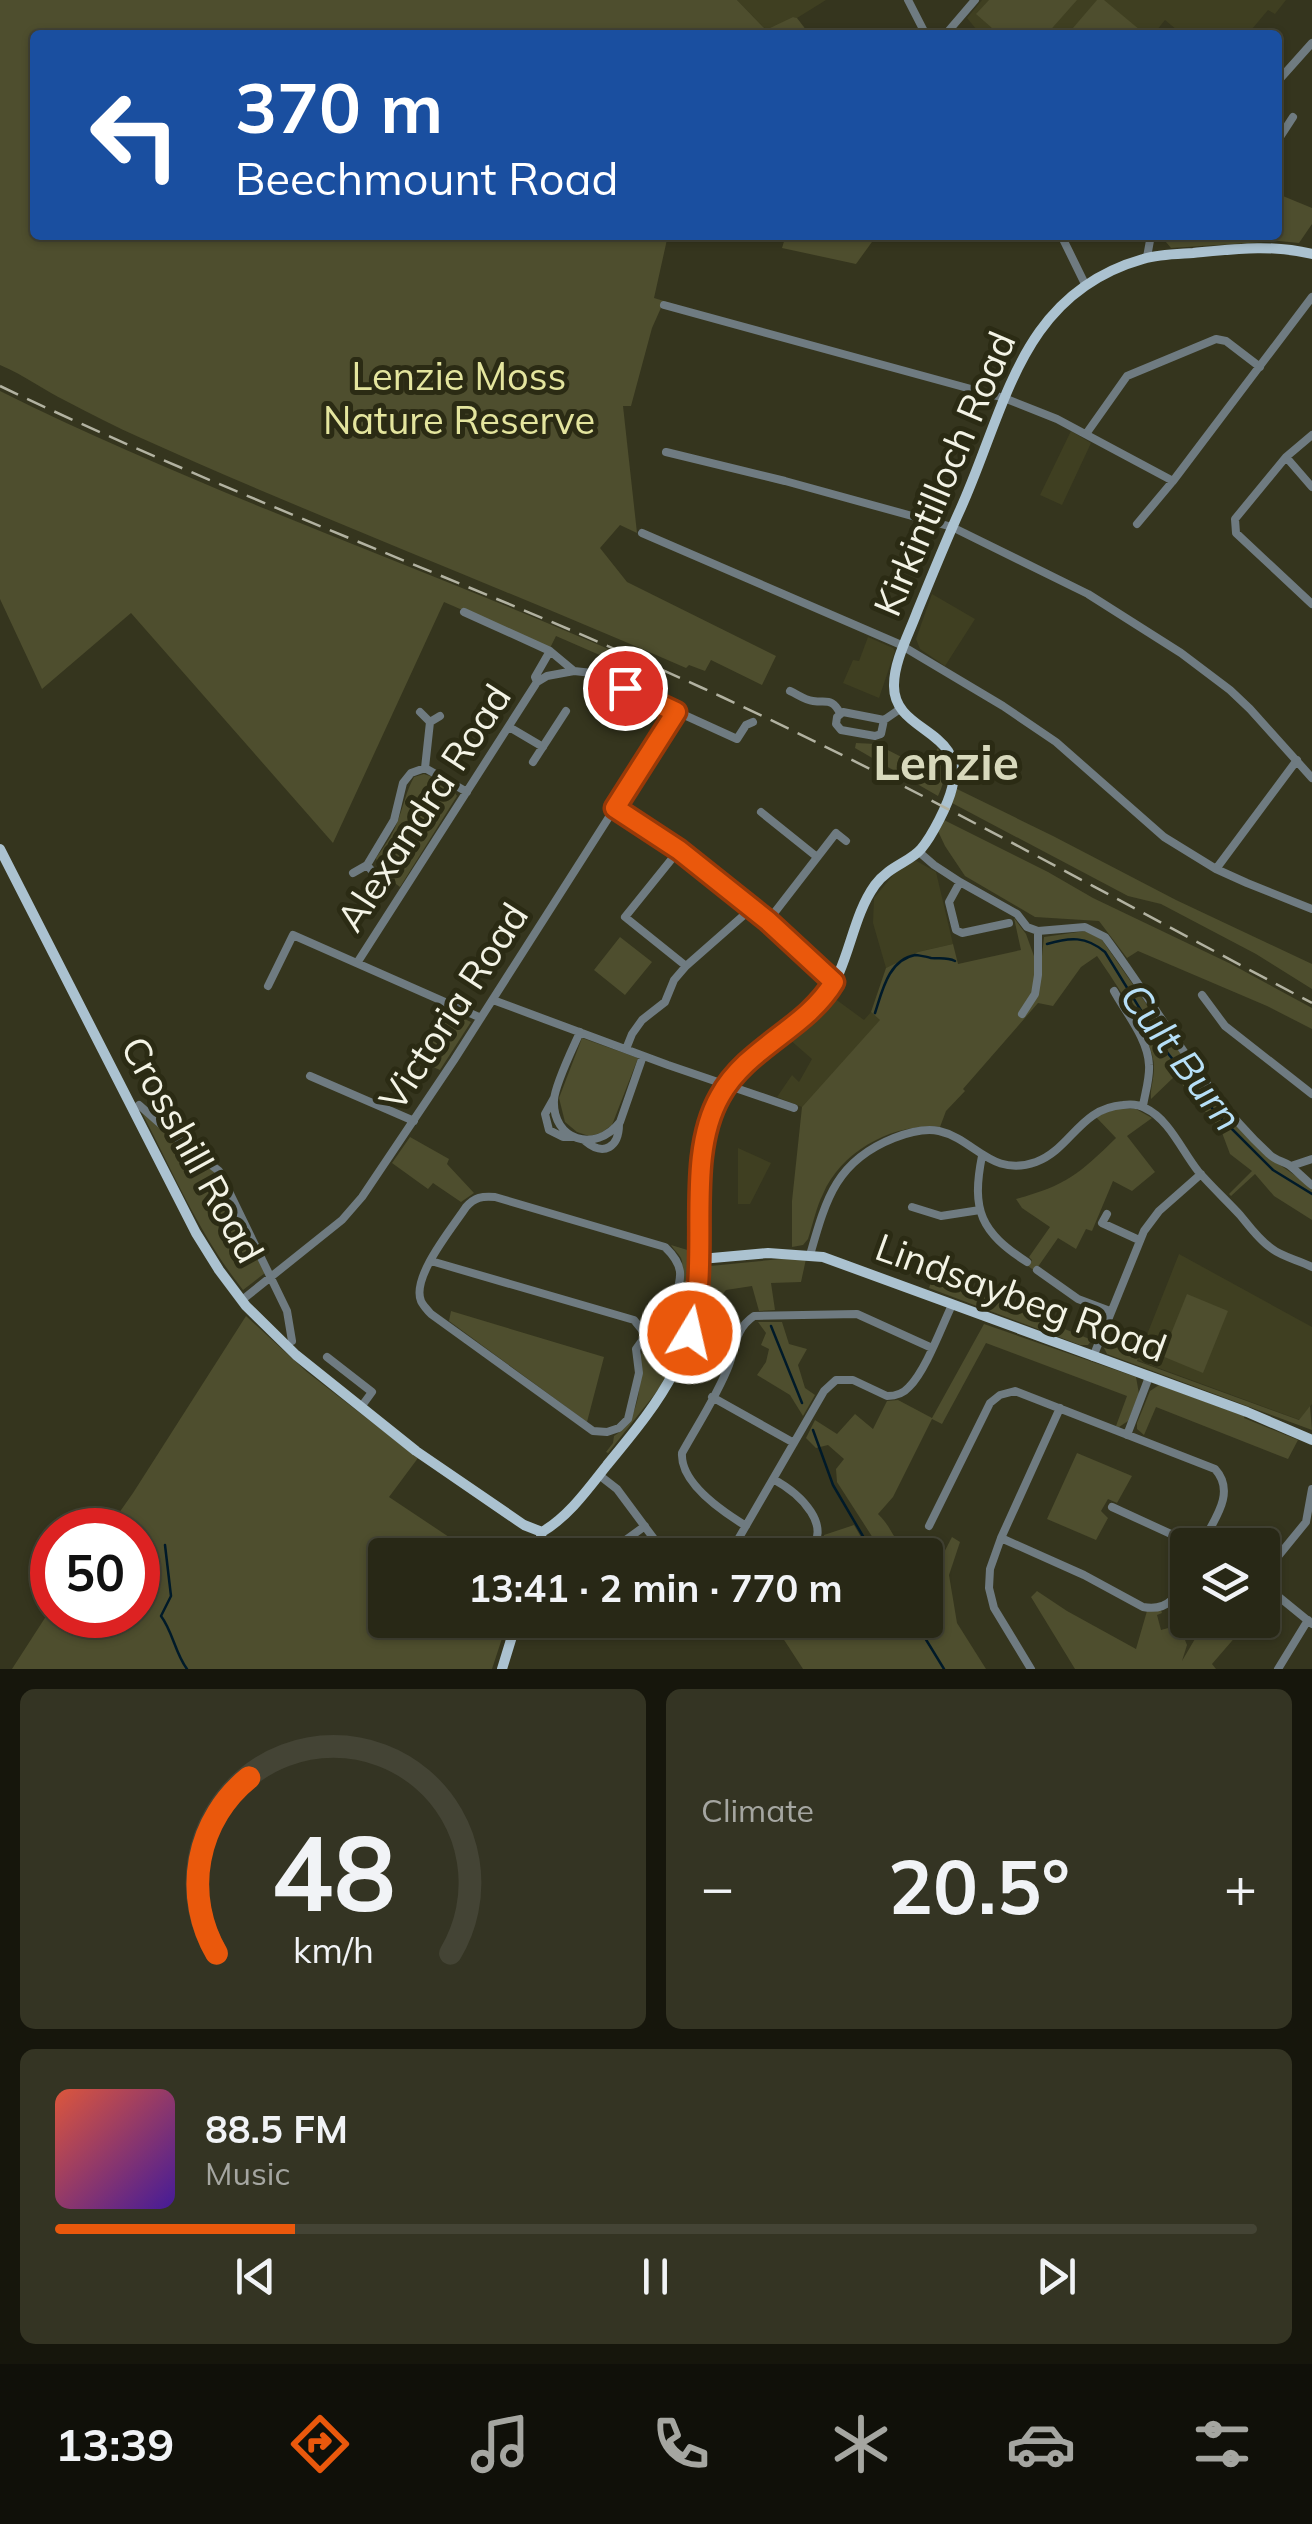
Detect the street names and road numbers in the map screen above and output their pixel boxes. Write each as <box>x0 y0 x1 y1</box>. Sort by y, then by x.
street label: Kirkintilloch Road <box>863 324 1026 623</box>
street label: Alexandra Road <box>325 675 521 940</box>
street label: Victoria Road <box>368 894 538 1119</box>
street label: Crosshill Road <box>111 1028 275 1271</box>
street label: Lindsaybeg Road <box>869 1222 1173 1372</box>

